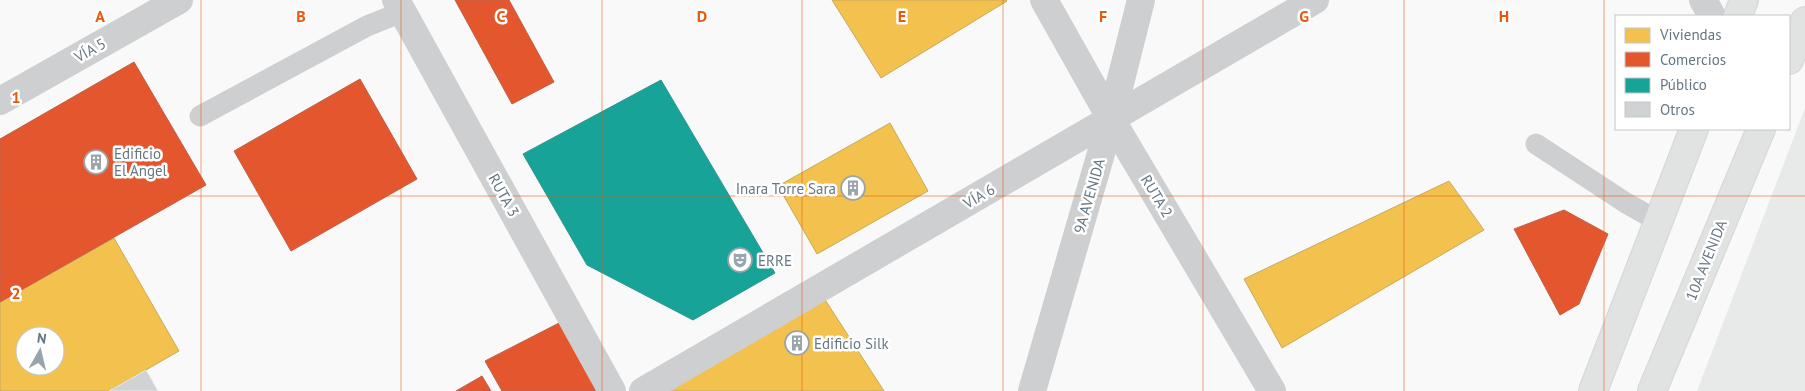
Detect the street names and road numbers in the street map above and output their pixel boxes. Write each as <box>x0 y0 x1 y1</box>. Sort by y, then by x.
street label: VÍA 5 <box>70 34 109 67</box>
street label: 9A AVENIDA <box>1069 156 1109 236</box>
street label: RUTA 3 <box>484 170 524 220</box>
street label: RUTA 2 <box>1137 171 1177 221</box>
street label: VÍA 6 <box>959 179 998 213</box>
street label: 10A AVENIDA <box>1681 217 1731 303</box>

